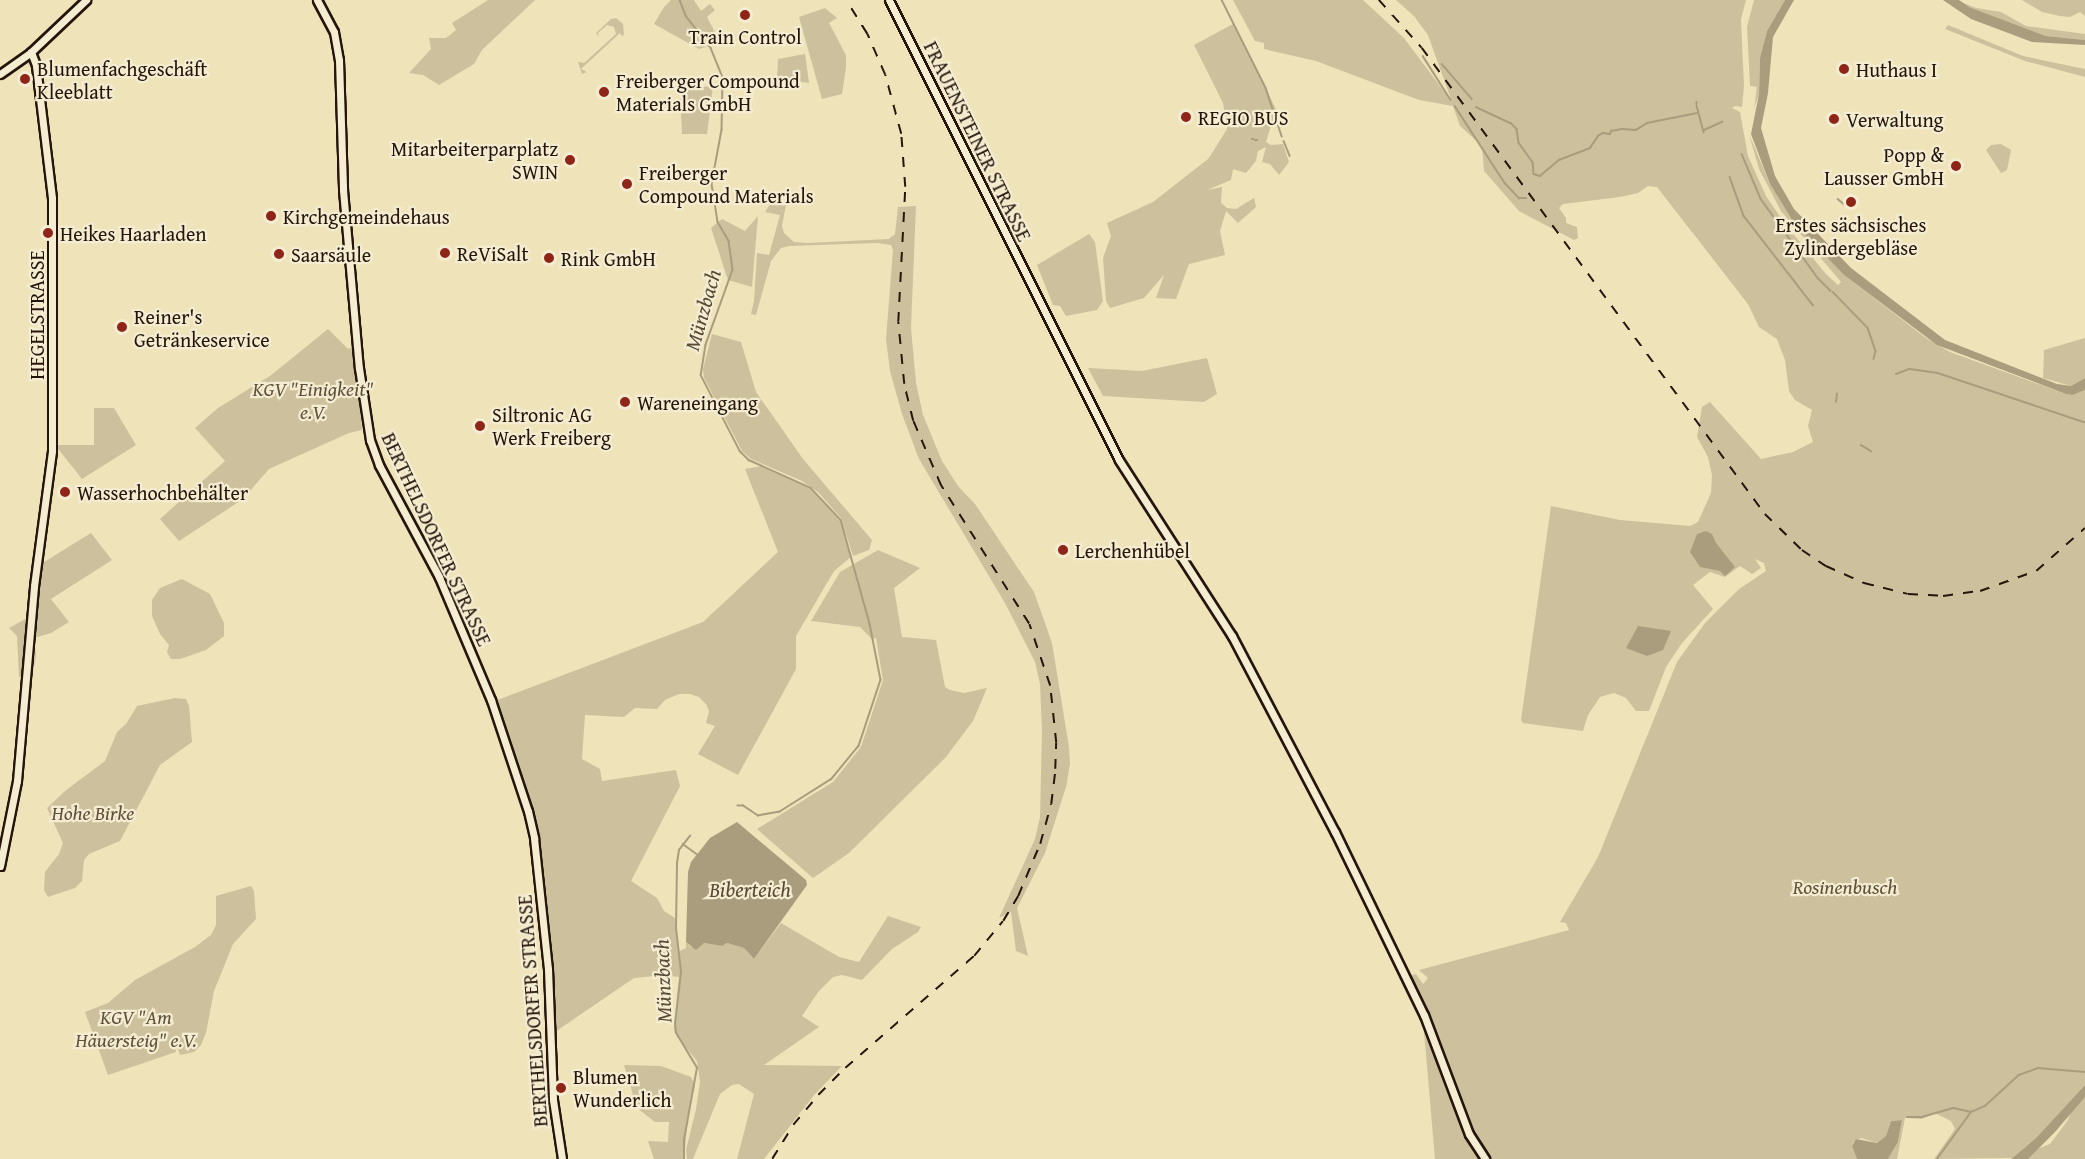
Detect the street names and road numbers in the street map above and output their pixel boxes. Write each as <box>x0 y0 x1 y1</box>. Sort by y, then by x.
street label: FRAUENSTEINER STRASSE <box>919 37 1037 245</box>
street label: HEGELSTRASSE <box>24 250 48 380</box>
street label: BERTHELSDORFER STRASSE <box>377 429 497 649</box>
street label: BERTHELSDORFER STRASSE <box>512 894 552 1128</box>

